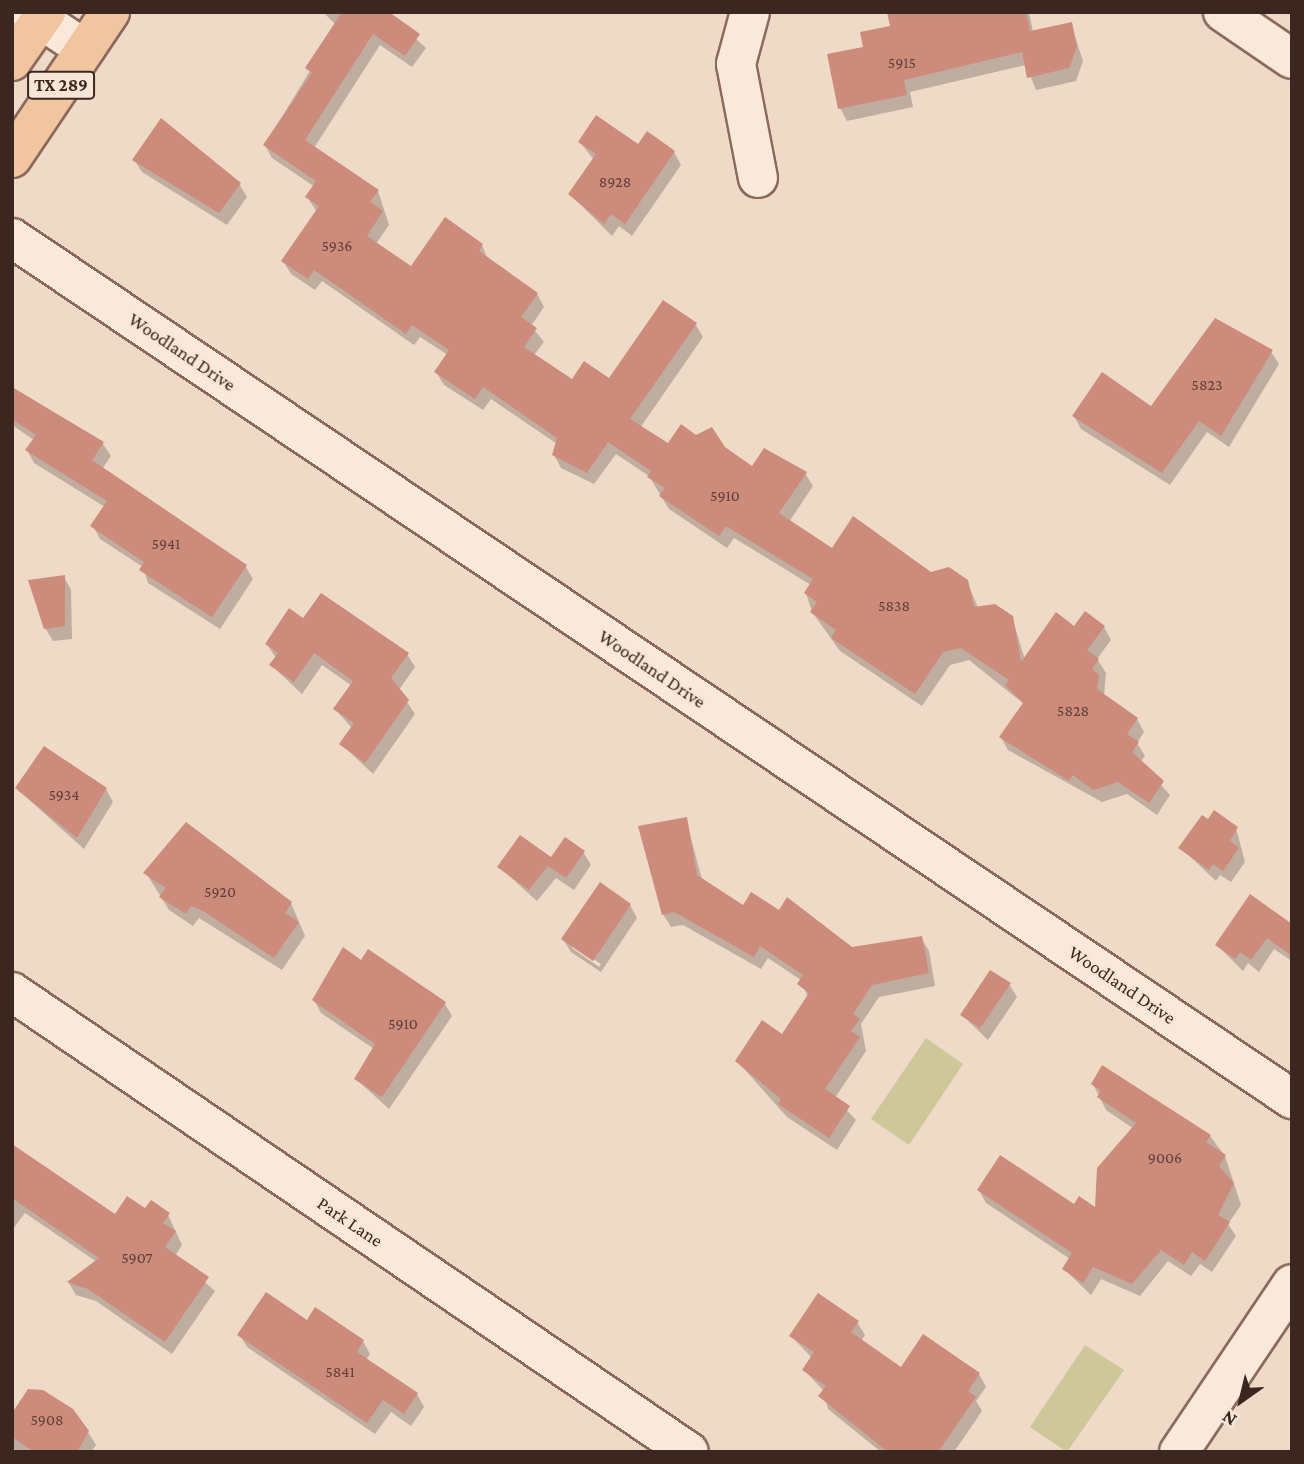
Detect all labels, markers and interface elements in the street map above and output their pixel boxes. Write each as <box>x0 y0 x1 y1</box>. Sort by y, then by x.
house number: 5915 <box>888 53 916 73</box>
road number: TX 289 <box>26 70 96 100</box>
house number: 8928 <box>599 172 631 192</box>
house number: 5936 <box>322 236 352 256</box>
street label: Woodland Drive <box>124 308 240 396</box>
house number: 5823 <box>1191 375 1223 395</box>
house number: 5910 <box>710 486 740 506</box>
house number: 5941 <box>152 534 180 554</box>
house number: 5838 <box>878 596 910 616</box>
street label: Woodland Drive <box>594 625 710 713</box>
house number: 5828 <box>1057 701 1089 721</box>
house number: 5934 <box>49 785 79 805</box>
house number: 5920 <box>204 882 236 902</box>
street label: Woodland Drive <box>1064 941 1180 1029</box>
house number: 5910 <box>388 1014 418 1034</box>
house number: 9006 <box>1148 1148 1182 1168</box>
street label: Park Lane <box>313 1192 387 1252</box>
house number: 5907 <box>121 1248 153 1268</box>
house number: 5841 <box>325 1362 355 1382</box>
north arrow <box>1206 1366 1276 1436</box>
text: N <box>1218 1407 1240 1431</box>
house number: 5908 <box>30 1410 64 1430</box>

